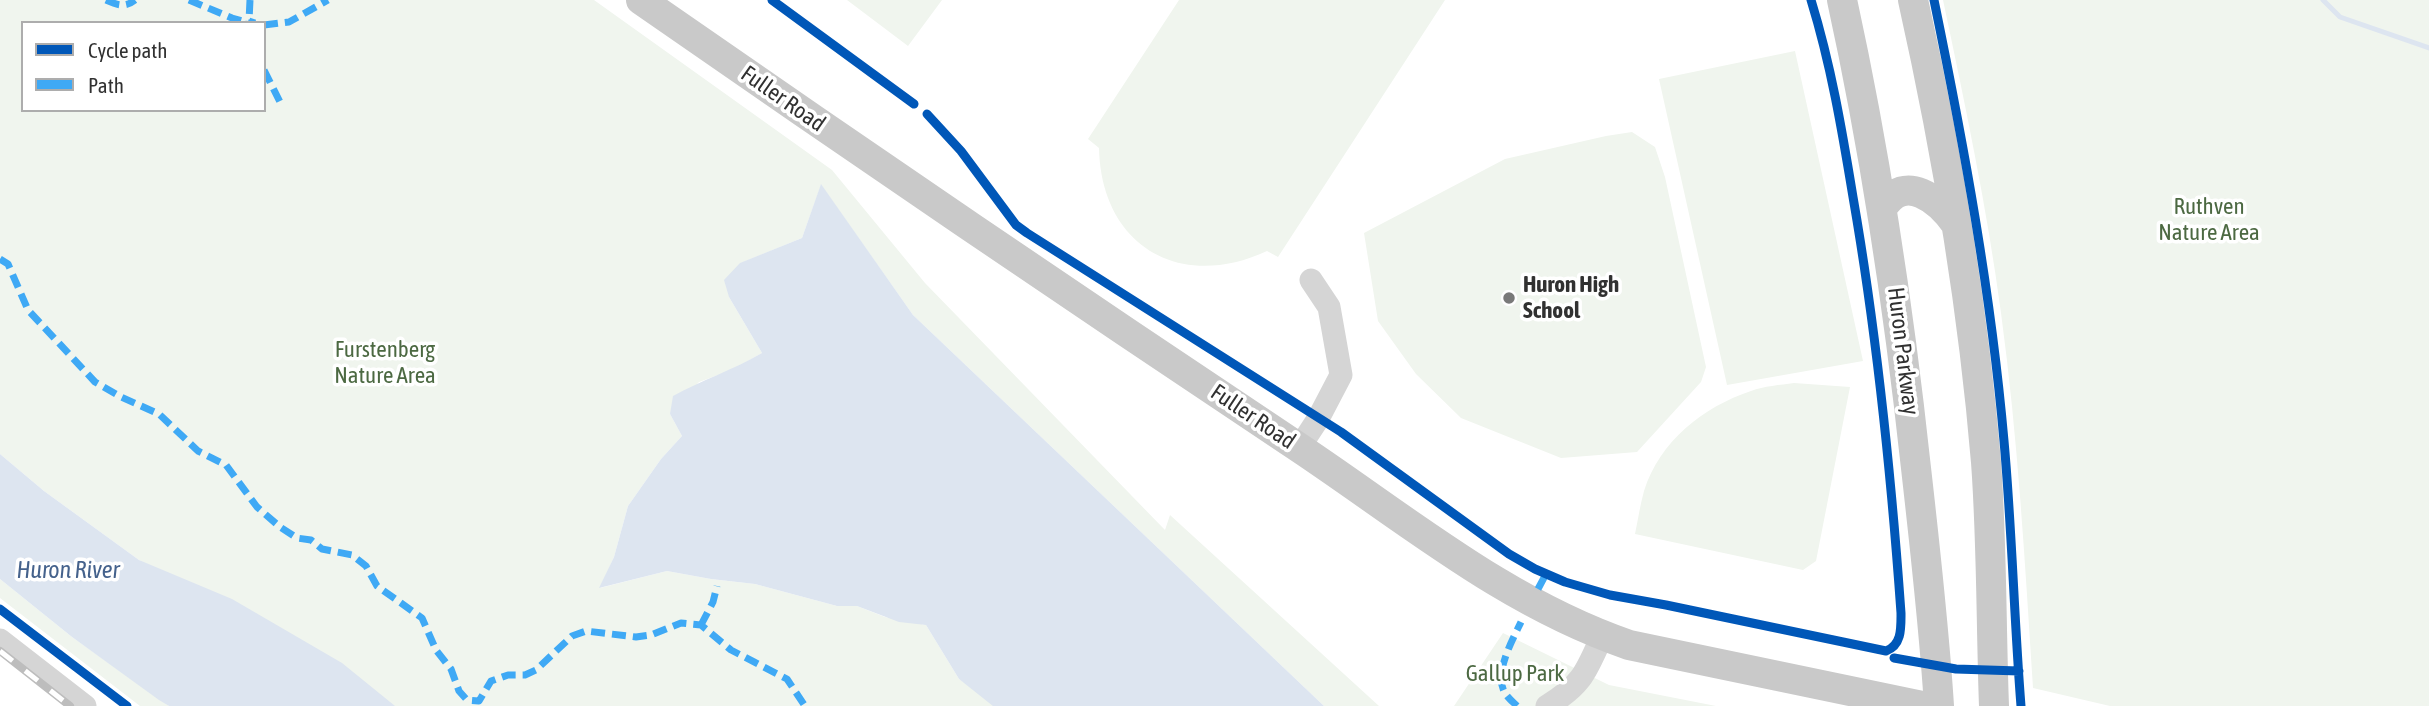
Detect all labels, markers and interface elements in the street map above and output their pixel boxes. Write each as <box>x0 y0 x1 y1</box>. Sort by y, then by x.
legend <box>21 21 266 112</box>
text: Cycle path <box>88 38 167 62</box>
street label: Fuller Road <box>736 60 830 138</box>
text: Path <box>88 73 124 97</box>
park label: Ruthven Nature Area <box>2158 193 2260 247</box>
place label: Huron High School <box>1523 271 1619 325</box>
street label: Huron Parkway <box>1881 286 1925 416</box>
marker: Huron High School <box>1501 290 1517 306</box>
park label: Furstenberg Nature Area <box>334 336 436 390</box>
street label: Fuller Road <box>1205 379 1301 455</box>
water label: Huron River <box>16 556 120 584</box>
park label: Gallup Park <box>1466 660 1564 688</box>

